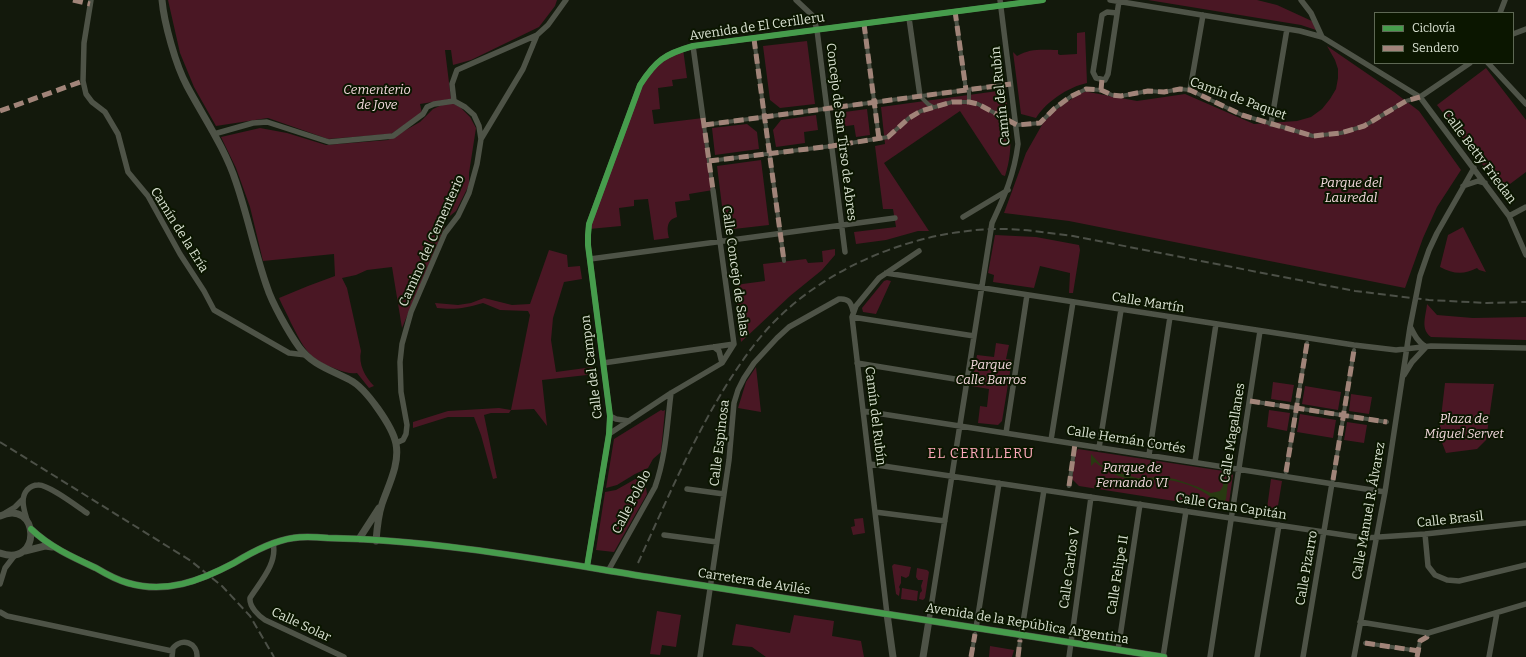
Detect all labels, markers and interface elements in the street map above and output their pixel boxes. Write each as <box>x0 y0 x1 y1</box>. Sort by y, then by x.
street label: Avenida de El Cerilleru <box>688 10 826 44</box>
legend <box>1374 12 1514 64</box>
text: Ciclovía <box>1412 21 1455 35</box>
text: Sendero <box>1412 41 1459 55</box>
street label: Concejo de San Tirso de Abres <box>822 42 860 222</box>
street label: Camín del Rubín <box>988 46 1014 146</box>
street label: Camín de Paquet <box>1188 74 1288 124</box>
park label: Cementerio de Jove <box>343 82 411 113</box>
street label: Calle Betty Friedan <box>1439 107 1519 207</box>
street label: Camino del Cementerio <box>396 173 468 309</box>
park label: Parque del Lauredal <box>1320 175 1382 206</box>
street label: Camín de la Ería <box>147 185 211 275</box>
street label: Calle Concejo de Salas <box>718 205 752 337</box>
street label: Calle Martín <box>1111 290 1185 316</box>
street label: Calle del Campon <box>578 314 606 420</box>
park label: Parque Calle Barros <box>956 357 1026 388</box>
street label: Camín del Rubín <box>861 366 889 466</box>
street label: Calle Magallanes <box>1217 382 1249 484</box>
street label: Calle Espinosa <box>707 399 733 487</box>
park label: Plaza de Miguel Servet <box>1424 411 1504 442</box>
street label: Calle Hernán Cortés <box>1065 423 1187 457</box>
street label: Calle Manuel R. Álvarez <box>1349 441 1389 581</box>
district label: EL CERILLERU <box>928 446 1034 462</box>
park label: Parque de Fernando VI <box>1096 460 1168 491</box>
street label: Calle Pololo <box>609 467 655 537</box>
street label: Calle Gran Capitán <box>1174 491 1288 523</box>
street label: Calle Brasil <box>1416 509 1484 531</box>
street label: Calle Carlos V <box>1057 526 1083 610</box>
street label: Calle Pizarro <box>1293 529 1321 607</box>
street label: Calle Felipe II <box>1104 534 1132 616</box>
street label: Carretera de Avilés <box>697 565 811 599</box>
street label: Avenida de la República Argentina <box>924 600 1130 648</box>
street label: Calle Solar <box>269 604 333 646</box>

